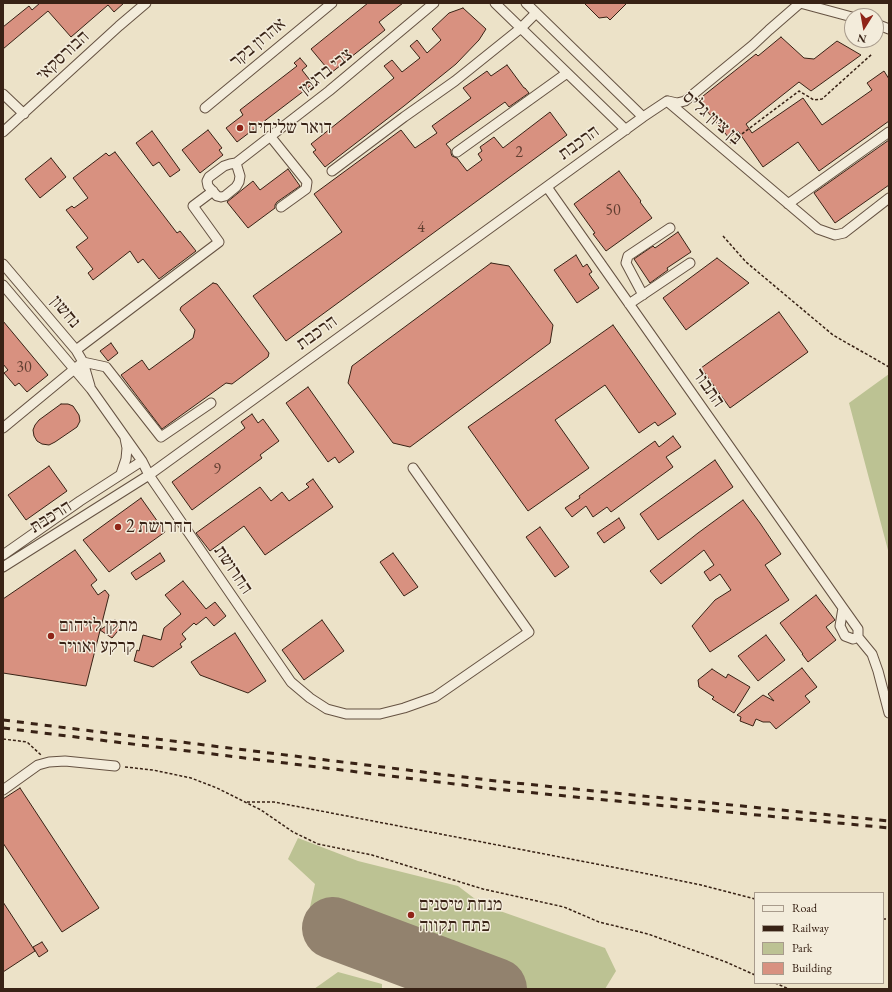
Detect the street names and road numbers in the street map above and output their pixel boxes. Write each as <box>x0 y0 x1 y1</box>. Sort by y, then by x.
street label: אהרון בקר <box>226 13 290 73</box>
street label: הבורסקאי <box>32 26 94 86</box>
street label: צבי ברגמן <box>295 44 357 100</box>
street label: בן ציון גליס <box>678 86 746 150</box>
street label: הרכבת <box>554 121 604 165</box>
street label: נחשון <box>45 291 85 333</box>
street label: הרכבת <box>292 311 342 355</box>
street label: התבור <box>687 365 729 411</box>
street label: הרכבת <box>26 496 76 538</box>
street label: החרושת <box>209 542 257 598</box>

